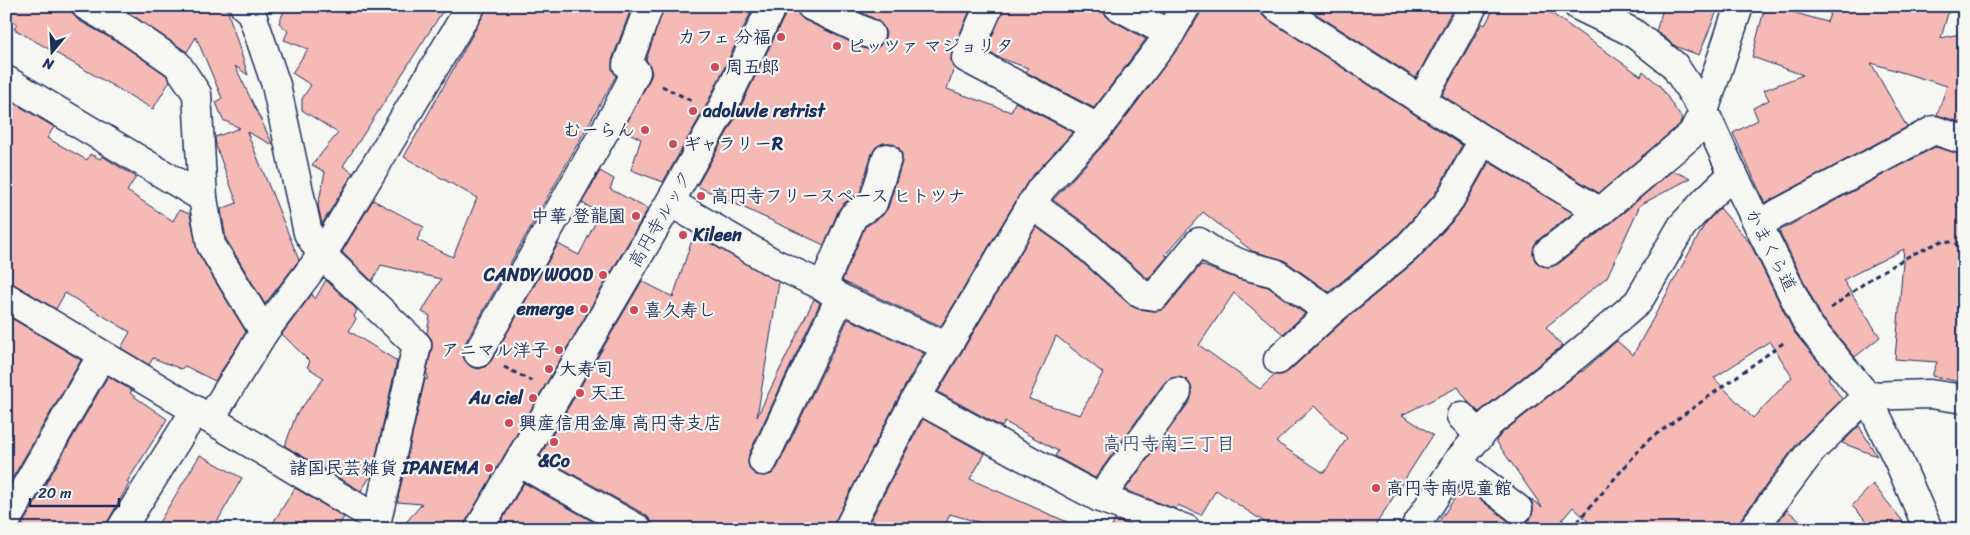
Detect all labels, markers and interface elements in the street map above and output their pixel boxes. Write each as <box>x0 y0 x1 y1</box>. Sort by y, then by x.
place label: カフェ 分福 <box>678 21 771 53</box>
north arrow <box>28 28 78 78</box>
place label: ピッツァ マジョリタ <box>847 30 1014 62</box>
marker: カフェ 分福 <box>775 31 787 43</box>
marker: ピッツァ マジョリタ <box>831 40 843 52</box>
text: N <box>39 50 58 78</box>
place label: 周五郎 <box>725 51 779 83</box>
marker: 周五郎 <box>709 61 721 73</box>
place label: adoluvle retrist <box>702 95 826 127</box>
marker: adoluvle retrist <box>687 105 699 117</box>
place label: むーらん <box>563 114 635 146</box>
marker: むーらん <box>639 124 651 136</box>
place label: ギャラリーR <box>683 128 783 160</box>
marker: ギャラリーR <box>667 138 679 150</box>
street label: 高円寺ルック <box>619 164 701 274</box>
place label: 高円寺フリースペース ヒトツナ <box>711 180 966 212</box>
marker: 高円寺フリースペース ヒトツナ <box>695 190 707 202</box>
place label: 中華 登龍園 <box>531 200 626 232</box>
street label: かまくら道 <box>1736 203 1806 297</box>
marker: 中華 登龍園 <box>630 210 642 222</box>
place label: Kileen <box>692 219 742 251</box>
marker: Kileen <box>677 229 689 241</box>
place label: CANDY WOOD <box>483 259 593 291</box>
marker: CANDY WOOD <box>597 269 609 281</box>
place label: emerge <box>516 293 574 325</box>
place label: 喜久寿し <box>644 294 716 326</box>
marker: emerge <box>578 303 590 315</box>
marker: 喜久寿し <box>628 304 640 316</box>
place label: アニマル洋子 <box>441 334 549 366</box>
marker: アニマル洋子 <box>553 344 565 356</box>
place label: 大寿司 <box>559 353 613 385</box>
marker: 大寿司 <box>543 363 555 375</box>
place label: 天王 <box>590 377 626 409</box>
place label: Au ciel <box>468 382 524 414</box>
marker: 天王 <box>574 387 586 399</box>
marker: Au ciel <box>527 392 539 404</box>
place label: 興産信用金庫 高円寺支店 <box>519 407 722 439</box>
marker: 興産信用金庫 高円寺支店 <box>503 417 515 429</box>
district label: 高円寺南三丁目 <box>1102 427 1236 460</box>
marker: &Co <box>548 436 560 448</box>
place label: &Co <box>538 445 571 477</box>
place label: 諸国民芸雑貨 IPANEMA <box>289 452 479 484</box>
marker: 諸国民芸雑貨 IPANEMA <box>483 462 495 474</box>
place label: 高円寺南児童館 <box>1386 472 1512 504</box>
scale bar <box>30 475 119 507</box>
text: 20 m <box>38 480 72 506</box>
marker: 高円寺南児童館 <box>1370 482 1382 494</box>

